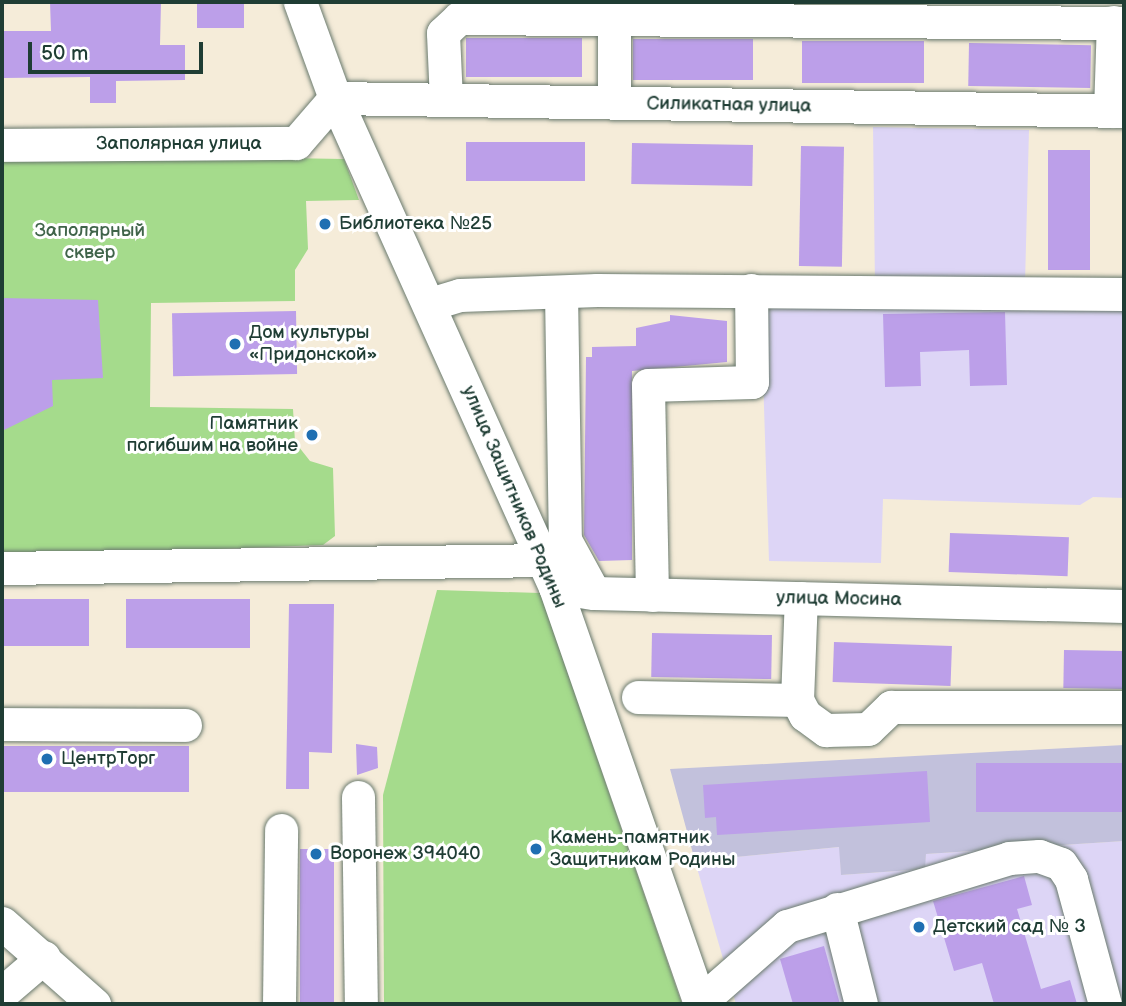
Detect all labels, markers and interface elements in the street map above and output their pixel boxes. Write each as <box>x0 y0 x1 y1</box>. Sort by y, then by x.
scale bar <box>32 28 206 72</box>
text: 50 m <box>41 41 88 66</box>
street label: Силикатная улица <box>646 92 812 118</box>
street label: Заполярная улица <box>96 133 262 155</box>
place label: Библиотека №25 <box>339 213 492 235</box>
marker: Библиотека №25 <box>317 216 333 232</box>
park label: Заполярный сквер <box>35 220 145 264</box>
place label: Дом культуры «Придонской» <box>249 322 377 366</box>
marker: Дом культуры «Придонской» <box>227 336 243 352</box>
street label: улица Защитников Родины <box>457 382 571 612</box>
place label: Памятник погибшим на войне <box>127 413 298 457</box>
marker: Памятник погибшим на войне <box>304 427 320 443</box>
street label: улица Мосина <box>776 587 902 611</box>
place label: ЦентрТорг <box>61 748 156 770</box>
marker: ЦентрТорг <box>39 751 55 767</box>
place label: Камень-памятник Защитникам Родины <box>550 827 735 871</box>
marker: Камень-памятник Защитникам Родины <box>528 841 544 857</box>
place label: Воронеж 394040 <box>330 843 480 865</box>
marker: Воронеж 394040 <box>308 846 324 862</box>
place label: Детский сад № 3 <box>933 916 1086 938</box>
marker: Детский сад № 3 <box>911 919 927 935</box>

